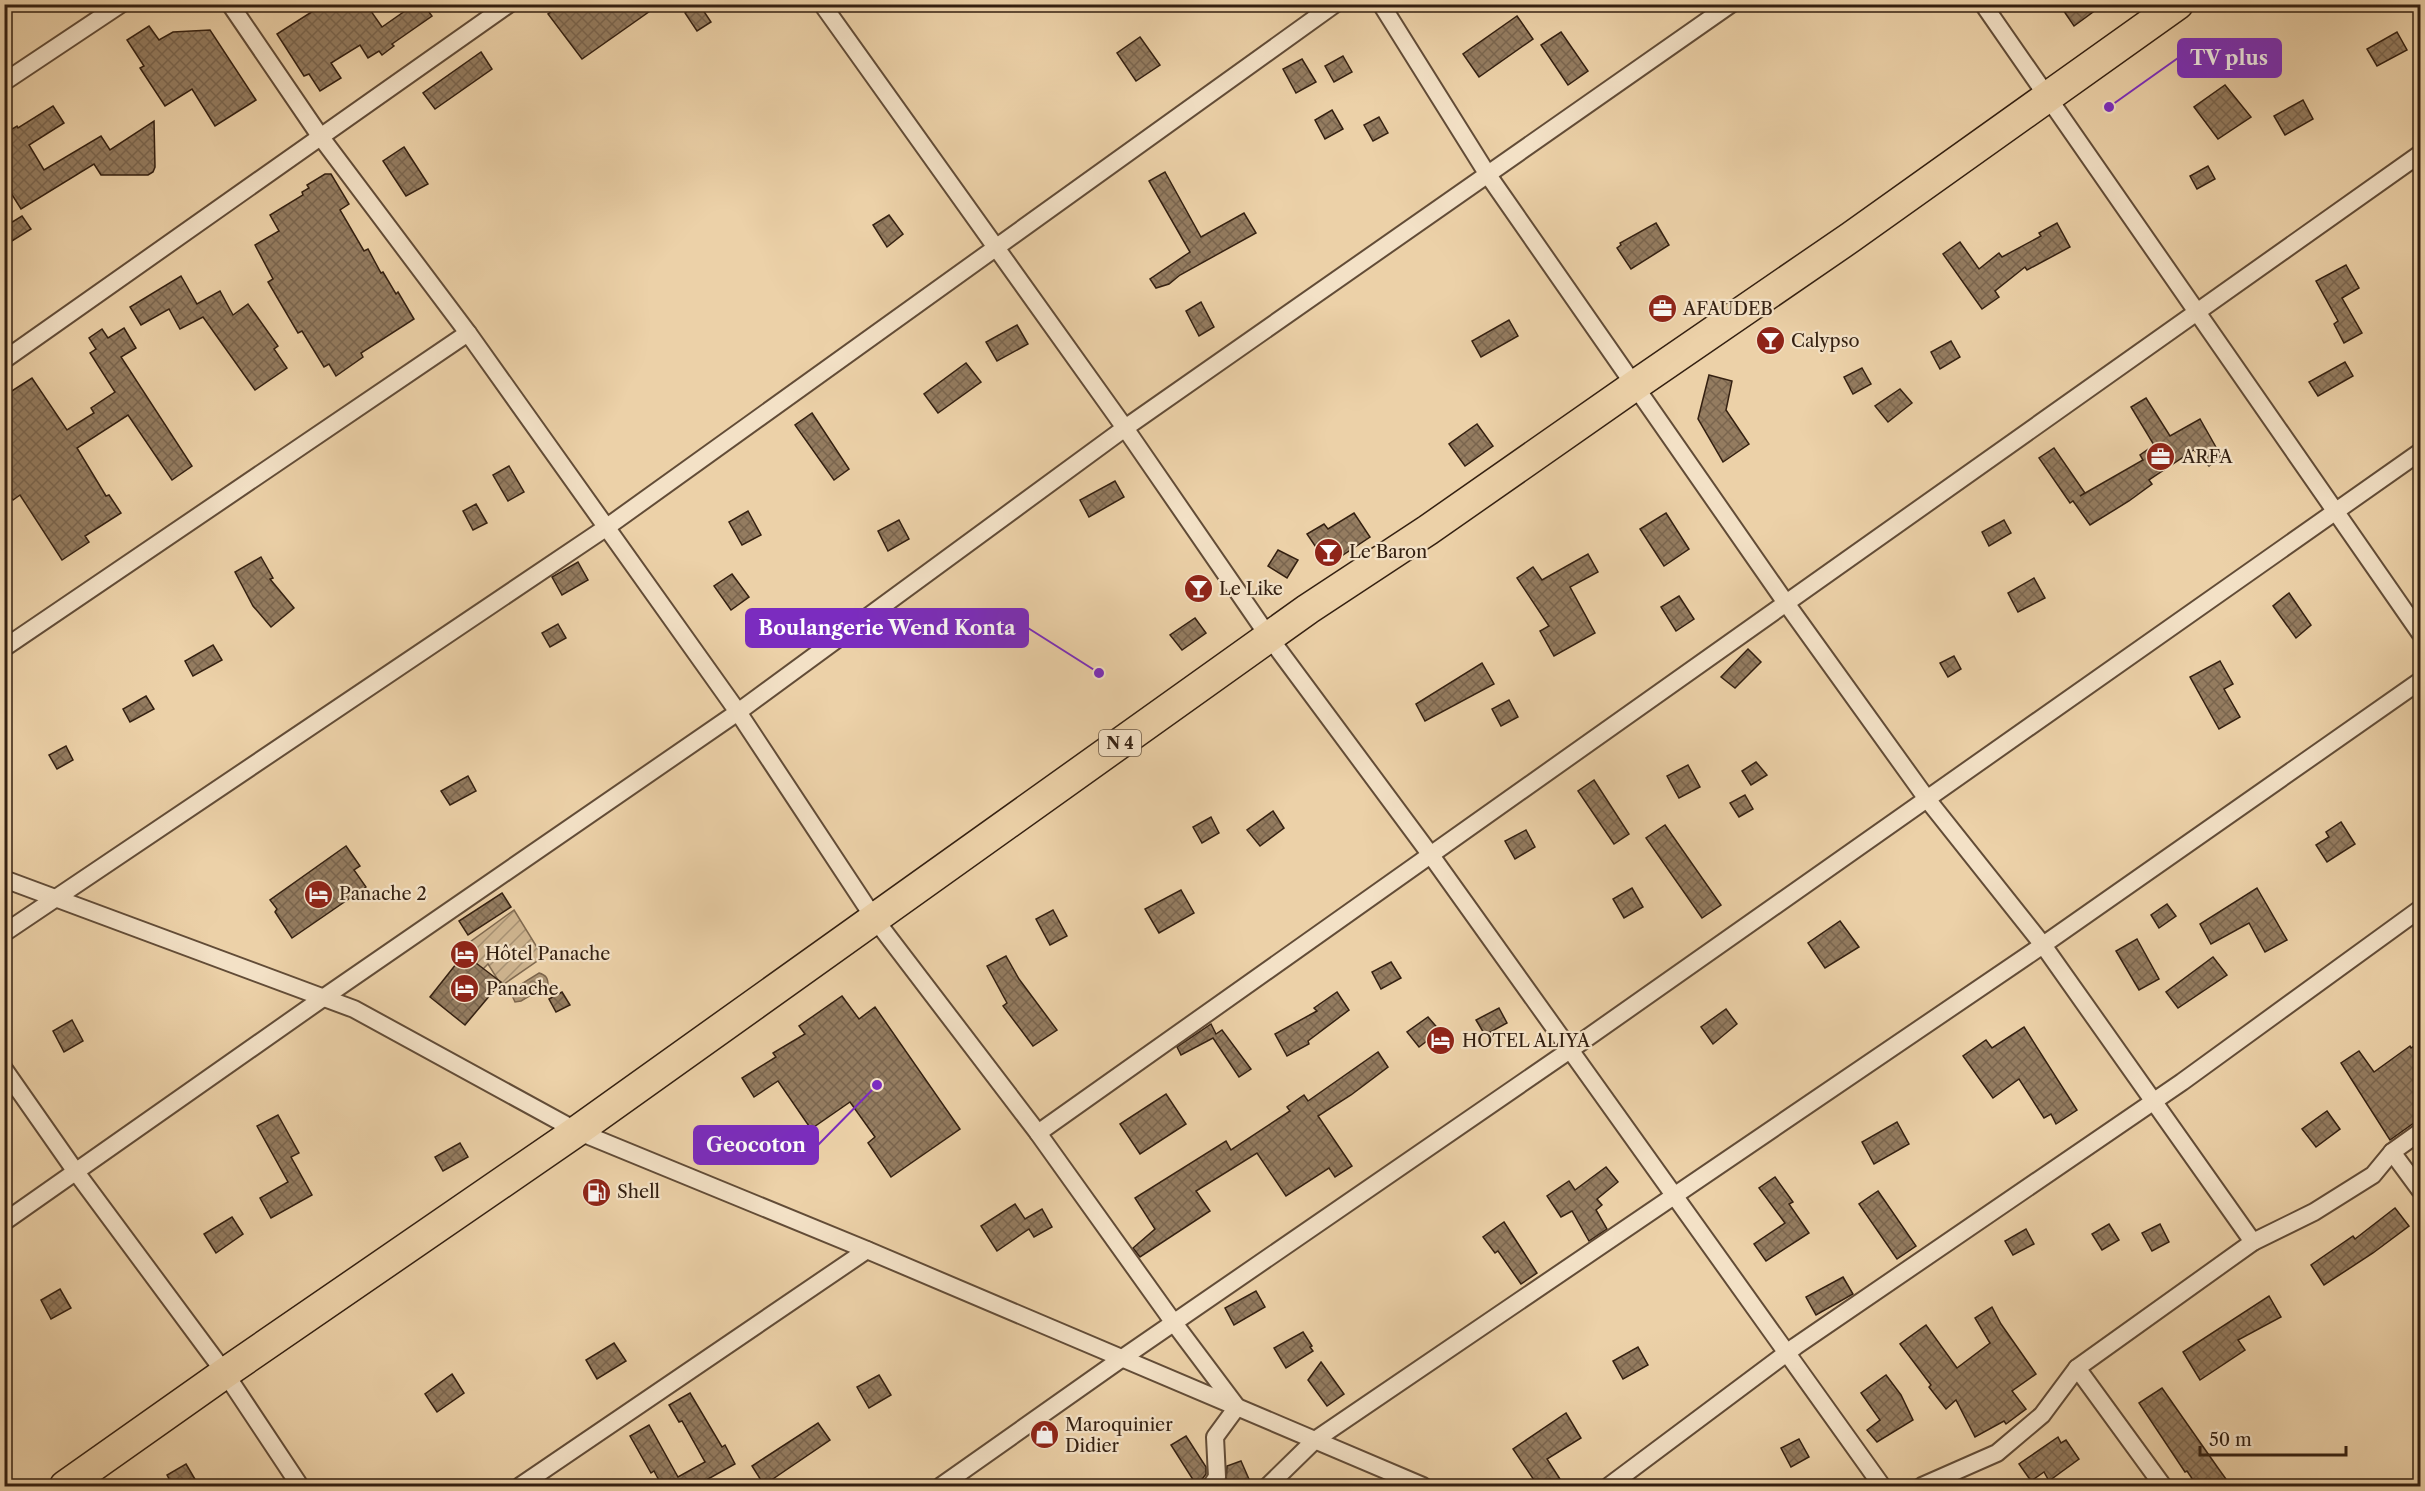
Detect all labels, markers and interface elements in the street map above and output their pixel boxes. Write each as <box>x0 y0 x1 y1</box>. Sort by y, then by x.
callout: TV plus <box>2178 39 2281 77</box>
text: TV plus <box>2190 46 2268 70</box>
office icon: AFAUDEB <box>1646 293 1678 325</box>
place label: AFAUDEB <box>1682 298 1773 320</box>
bar icon: Calypso <box>1754 325 1786 357</box>
place label: Calypso <box>1791 330 1860 352</box>
office icon: ARFA <box>2145 441 2177 473</box>
place label: ARFA <box>2181 446 2233 468</box>
bar icon: Le Baron <box>1312 536 1344 568</box>
place label: Le Baron <box>1349 541 1427 563</box>
bar icon: Le Like <box>1182 573 1214 605</box>
place label: Le Like <box>1219 578 1283 600</box>
callout: Boulangerie Wend Konta <box>746 609 1028 647</box>
text: Boulangerie Wend Konta <box>758 616 1016 640</box>
road number: N 4 <box>1099 730 1141 756</box>
hotel icon: Panache 2 <box>302 878 334 910</box>
place label: Panache 2 <box>339 883 427 905</box>
hotel icon: Hôtel Panache <box>448 938 480 970</box>
place label: Hôtel Panache <box>485 943 610 965</box>
hotel icon: Panache <box>449 973 481 1005</box>
place label: Panache <box>486 978 559 1000</box>
hotel icon: HOTEL ALIYA <box>1425 1025 1457 1057</box>
place label: HOTEL ALIYA <box>1462 1030 1591 1052</box>
callout: Geocoton <box>694 1126 818 1164</box>
text: Geocoton <box>706 1133 806 1157</box>
fuel station icon: Shell <box>580 1176 612 1208</box>
place label: Shell <box>617 1181 660 1203</box>
place label: Maroquinier Didier <box>1065 1414 1173 1457</box>
shop icon: Maroquinier Didier <box>1028 1419 1060 1451</box>
scale bar <box>2200 1419 2346 1457</box>
text: 50 m <box>2209 1429 2252 1451</box>

